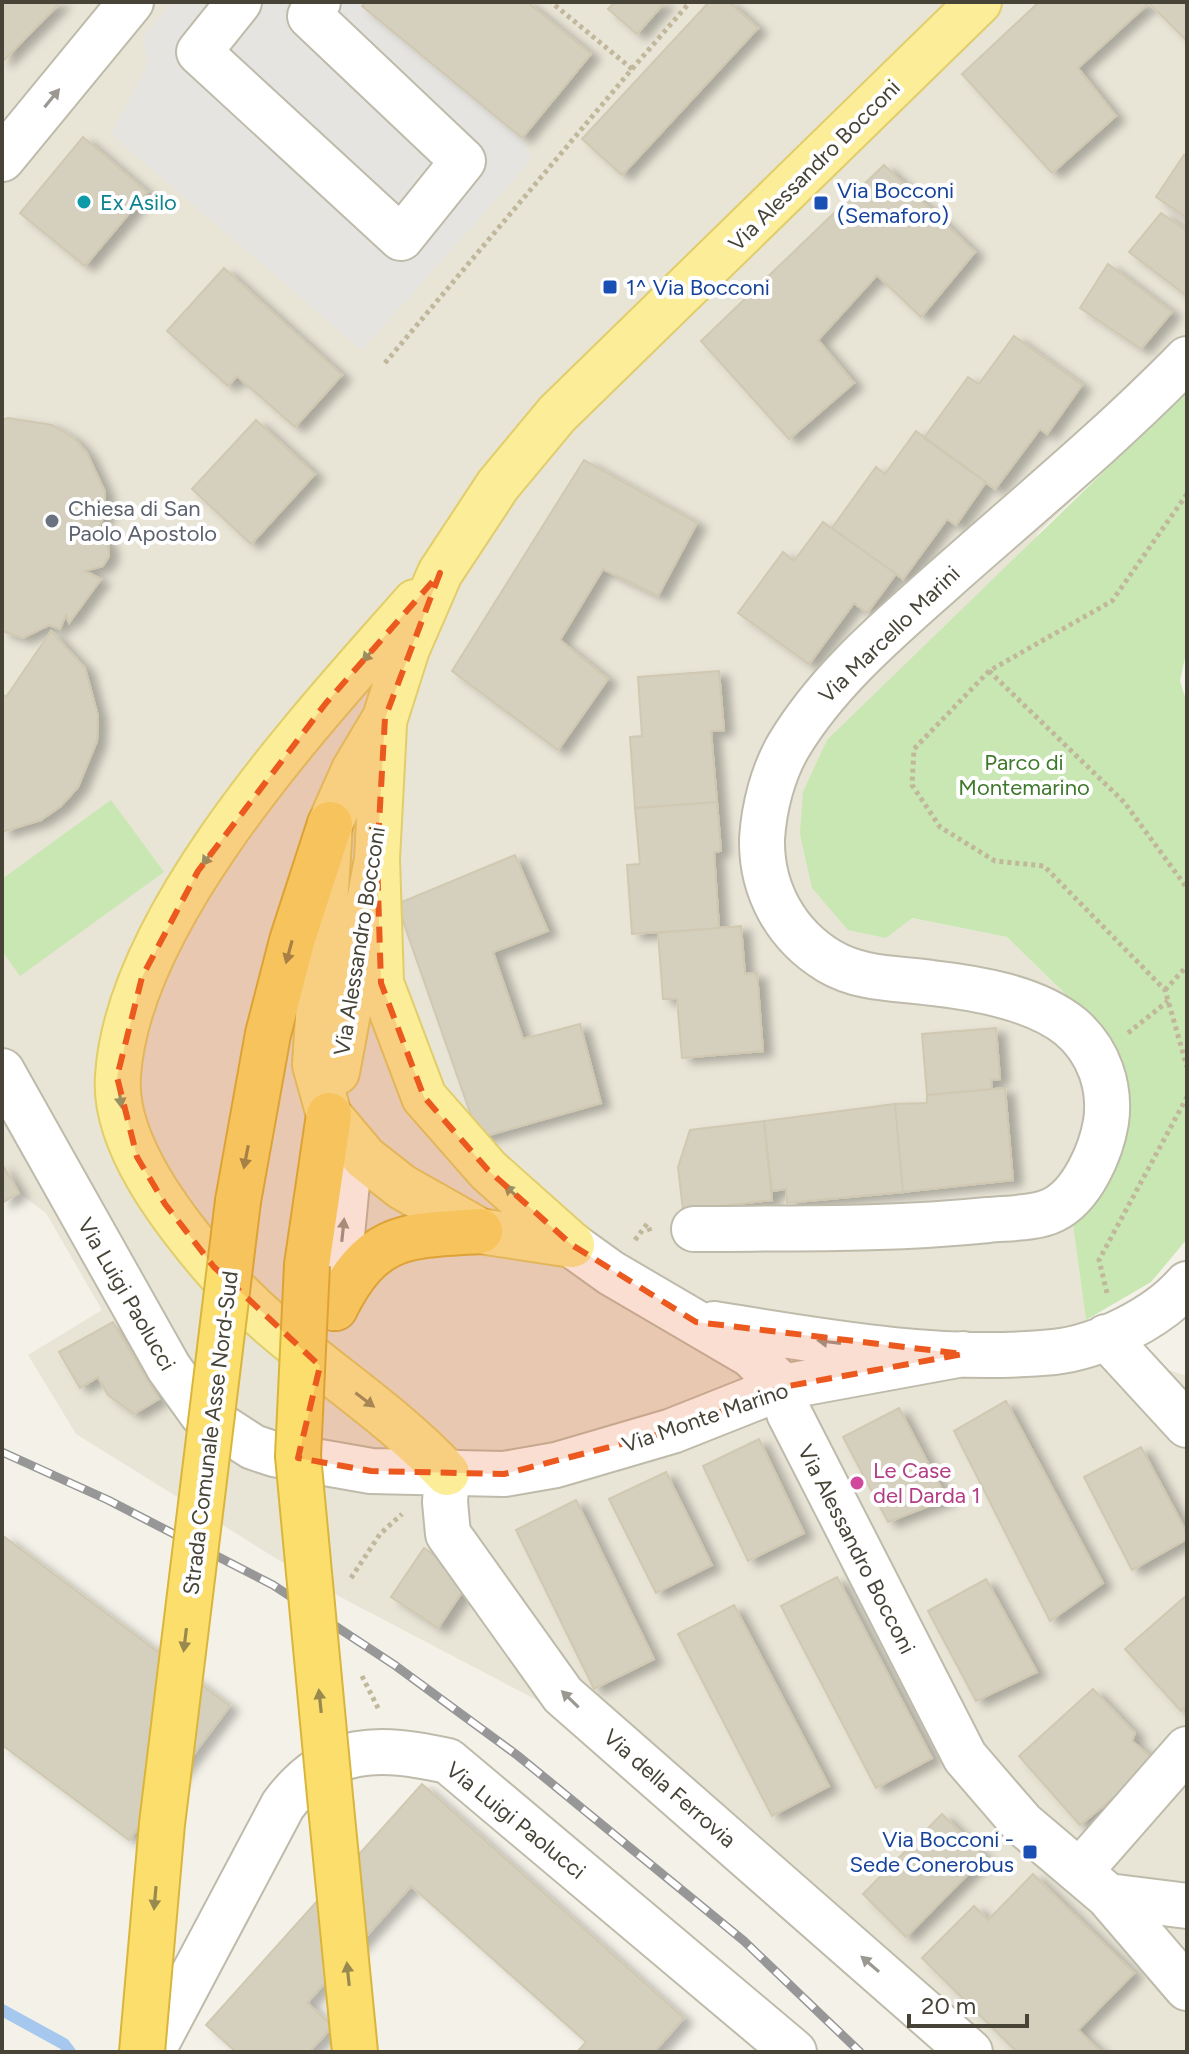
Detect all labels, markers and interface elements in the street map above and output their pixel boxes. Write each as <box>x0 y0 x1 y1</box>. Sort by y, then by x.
street label: Via Alessandro Bocconi <box>723 74 906 257</box>
one-way arrow <box>43 89 60 109</box>
place label: Via Bocconi (Semaforo) <box>837 177 954 229</box>
place label: Ex Asilo <box>100 189 177 216</box>
marker: Ex Asilo <box>75 193 93 211</box>
marker: Via Bocconi (Semaforo) <box>812 194 830 212</box>
place label: 1^ Via Bocconi <box>626 274 770 301</box>
marker: 1^ Via Bocconi <box>601 278 619 296</box>
place label: Chiesa di San Paolo Apostolo <box>68 495 217 547</box>
marker: Chiesa di San Paolo Apostolo <box>43 512 61 530</box>
street label: Via Marcello Marini <box>813 560 966 709</box>
one-way arrow <box>362 642 379 662</box>
park label: Parco di Montemarino <box>958 749 1090 801</box>
street label: Via Alessandro Bocconi <box>328 825 391 1057</box>
one-way arrow <box>201 846 217 867</box>
one-way arrow <box>283 939 295 964</box>
one-way arrow <box>113 1084 126 1109</box>
one-way arrow <box>240 1145 252 1170</box>
one-way arrow <box>504 1184 523 1202</box>
street label: Via Luigi Paolucci <box>72 1213 181 1375</box>
one-way arrow <box>337 1217 350 1242</box>
street label: Strada Comunale Asse Nord-Sud <box>177 1270 244 1597</box>
one-way arrow <box>816 1335 841 1348</box>
street label: Via Monte Marino <box>619 1376 792 1459</box>
one-way arrow <box>355 1391 375 1407</box>
street label: Via Alessandro Bocconi <box>792 1440 921 1658</box>
place label: Le Case del Darda 1 <box>873 1457 981 1509</box>
marker: Le Case del Darda 1 <box>848 1474 866 1492</box>
one-way arrow <box>178 1628 191 1653</box>
one-way arrow <box>314 1688 327 1713</box>
one-way arrow <box>561 1691 580 1709</box>
street label: Via della Ferrovia <box>598 1723 742 1853</box>
street label: Via Luigi Paolucci <box>440 1756 591 1885</box>
place label: Via Bocconi - Sede Conerobus <box>850 1826 1014 1878</box>
marker: Via Bocconi - Sede Conerobus <box>1021 1843 1039 1861</box>
one-way arrow <box>149 1886 162 1911</box>
one-way arrow <box>860 1955 879 1973</box>
one-way arrow <box>341 1961 354 1986</box>
scale bar <box>909 1978 1027 2028</box>
text: 20 m <box>921 1991 976 2020</box>

